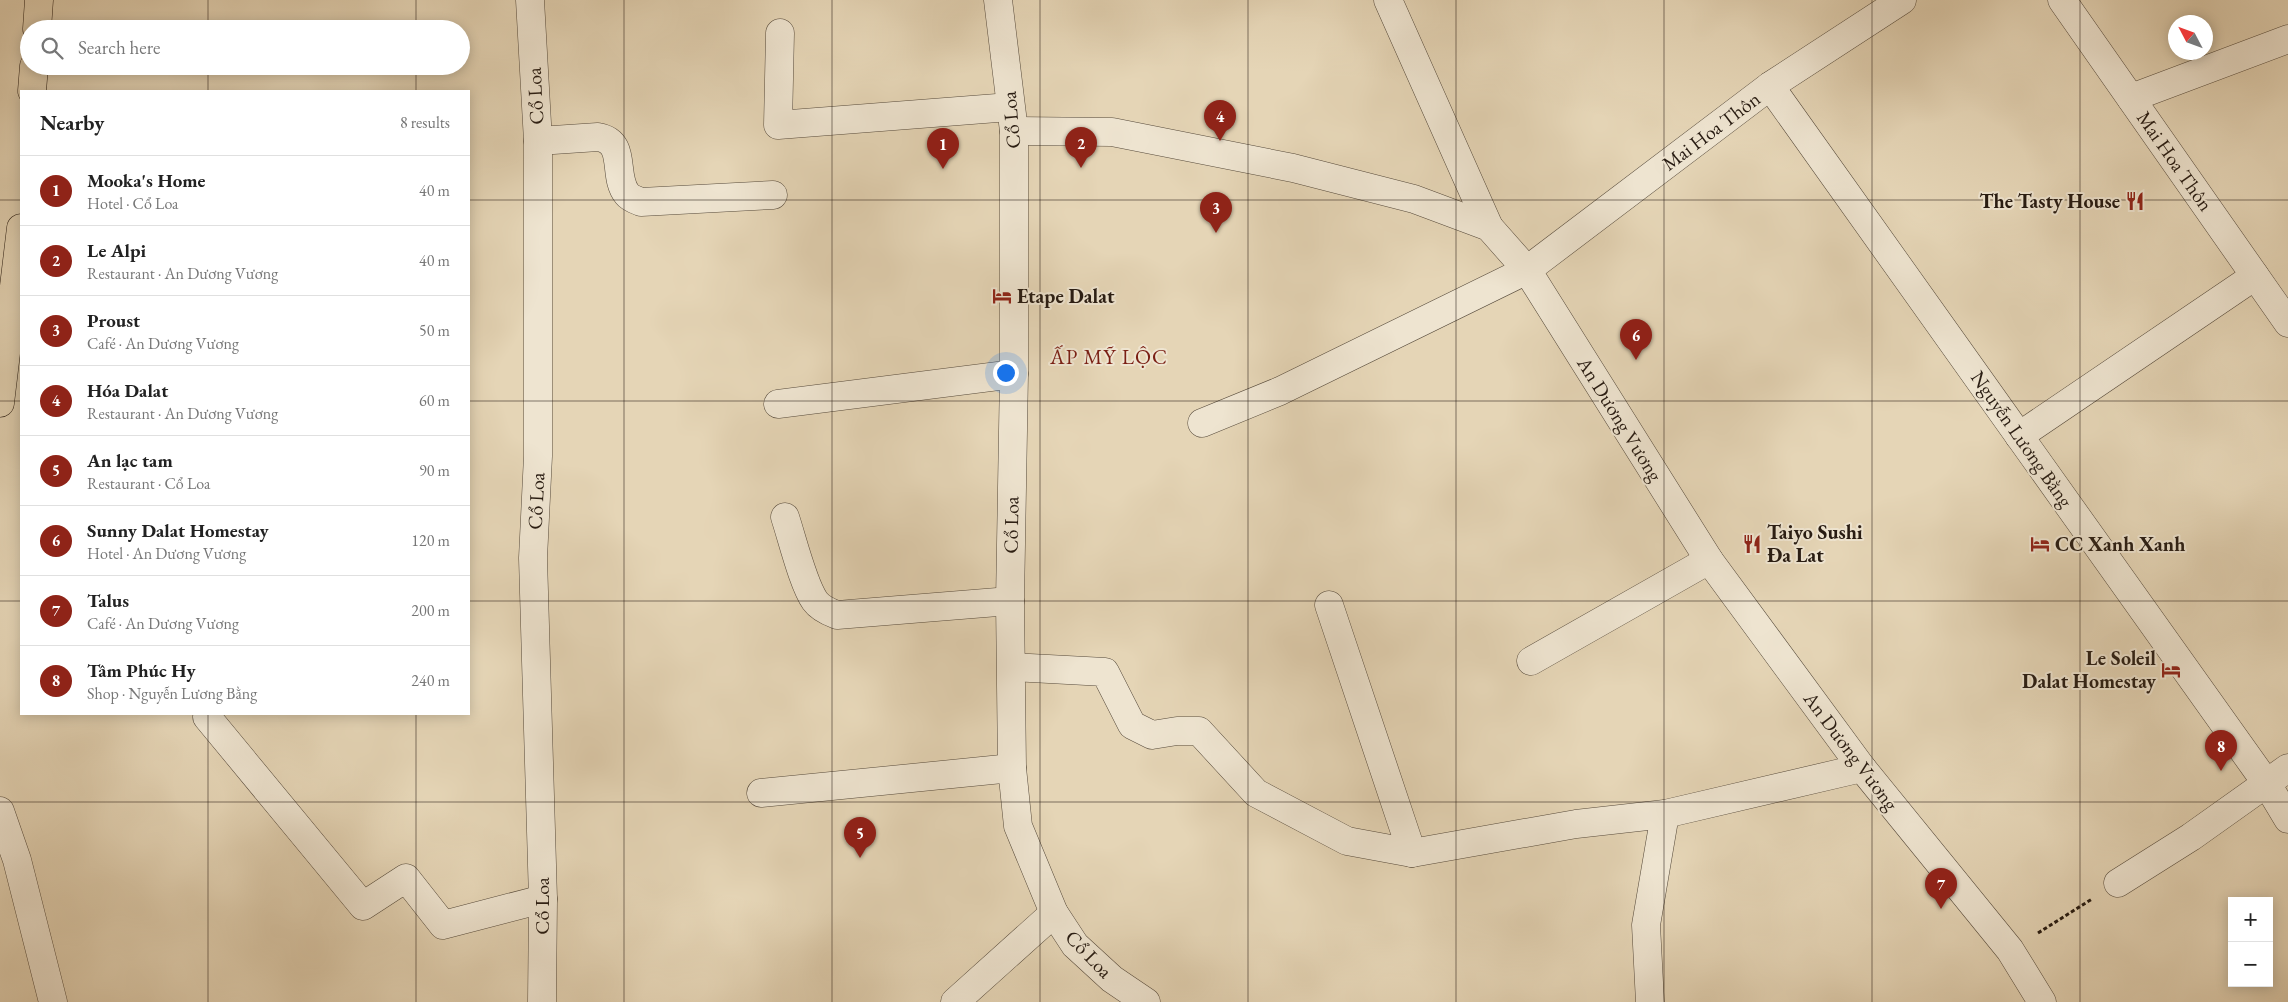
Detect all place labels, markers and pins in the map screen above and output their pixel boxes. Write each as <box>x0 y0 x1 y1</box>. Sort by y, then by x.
pin: 4 <box>1204 100 1236 141</box>
pin: 2 <box>1065 127 1097 168</box>
pin: 1 <box>927 128 959 169</box>
place label: The Tasty House <box>1980 188 2120 214</box>
restaurant icon: The Tasty House <box>2124 190 2146 212</box>
pin: 3 <box>1200 192 1232 233</box>
place label: Etape Dalat <box>1017 283 1115 309</box>
hotel icon: Etape Dalat <box>991 285 1013 307</box>
pin: 6 <box>1620 319 1652 360</box>
place label: Taiyo Sushi Đa Lat <box>1767 519 1863 568</box>
place label: CC Xanh Xanh <box>2055 531 2185 557</box>
restaurant icon: Taiyo Sushi Đa Lat <box>1741 533 1763 555</box>
hotel icon: CC Xanh Xanh <box>2029 533 2051 555</box>
place label: Le Soleil Dalat Homestay <box>2022 645 2156 694</box>
hotel icon: Le Soleil Dalat Homestay <box>2160 659 2182 681</box>
pin: 8 <box>2205 730 2237 771</box>
pin: 5 <box>844 817 876 858</box>
pin: 7 <box>1925 868 1957 909</box>

